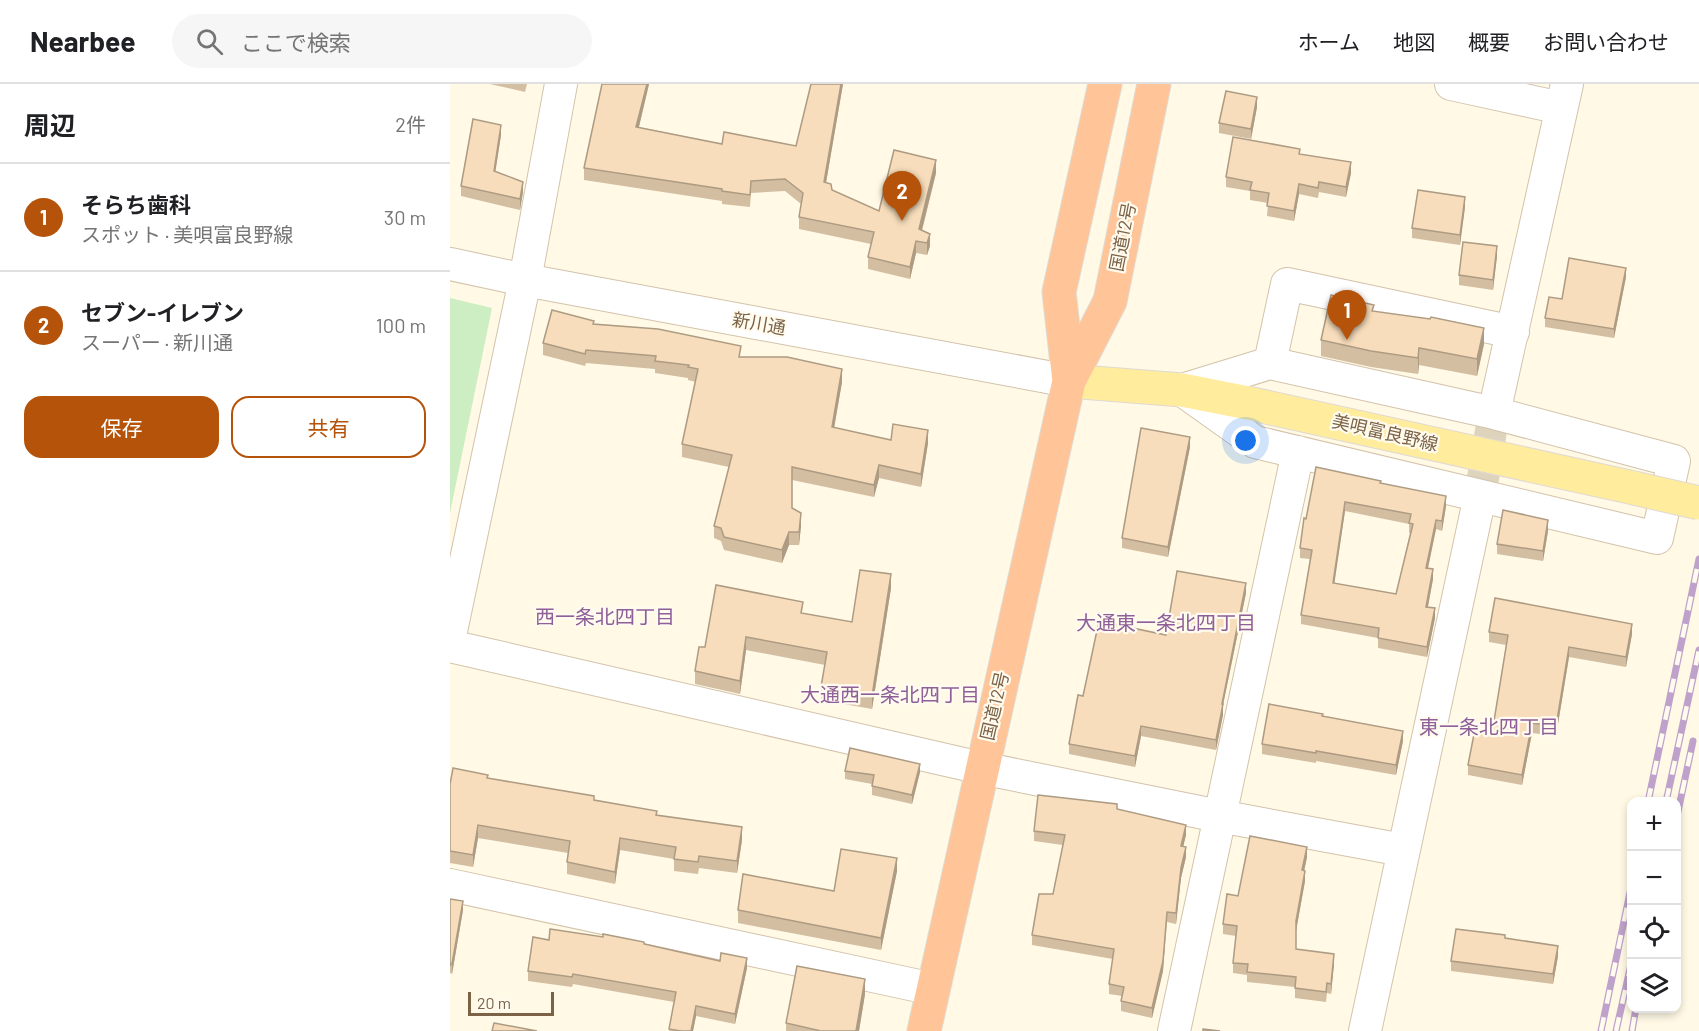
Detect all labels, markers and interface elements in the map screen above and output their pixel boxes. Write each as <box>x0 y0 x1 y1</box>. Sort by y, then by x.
search box <box>172 14 592 68</box>
text: Nearbee <box>30 24 136 58</box>
icon: search <box>193 25 226 58</box>
text: ここで検索 <box>241 29 351 55</box>
text: ホーム <box>1298 29 1360 54</box>
text: 地図 <box>1393 29 1435 54</box>
text: 概要 <box>1468 29 1510 54</box>
text: お問い合わせ <box>1543 29 1669 54</box>
text: 周辺 <box>24 109 76 140</box>
text: 2件 <box>395 112 426 136</box>
pin: 2 <box>882 172 922 221</box>
text: そらち歯科 <box>81 191 191 217</box>
street label: 国道12号 <box>1105 200 1139 273</box>
text: 1 <box>40 205 47 229</box>
text: 30 m <box>384 205 426 229</box>
text: スポット · 美唄富良野線 <box>81 222 293 246</box>
pin: 1 <box>1328 290 1366 340</box>
text: セブン-イレブン <box>81 299 244 325</box>
street label: 新川通 <box>731 307 788 339</box>
text: 2 <box>38 313 49 337</box>
text: 100 m <box>376 313 426 337</box>
text: スーパー · 新川通 <box>81 330 233 354</box>
button: 保存 <box>24 396 219 458</box>
button: 共有 <box>231 396 426 458</box>
street label: 美唄富良野線 <box>1330 409 1440 455</box>
your location <box>1231 426 1260 455</box>
district label: 西一条北四丁目 <box>535 604 675 628</box>
district label: 大通東一条北四丁目 <box>1076 610 1256 634</box>
street label: 国道12号 <box>975 669 1013 742</box>
district label: 大通西一条北四丁目 <box>800 682 980 706</box>
district label: 東一条北四丁目 <box>1419 714 1559 738</box>
map controls <box>1627 797 1681 1013</box>
button: + <box>1627 797 1681 851</box>
button: − <box>1627 851 1681 905</box>
button: locate <box>1627 905 1681 959</box>
button: layers <box>1627 959 1681 1013</box>
scale bar <box>468 989 554 1016</box>
text: 20 m <box>477 993 511 1012</box>

